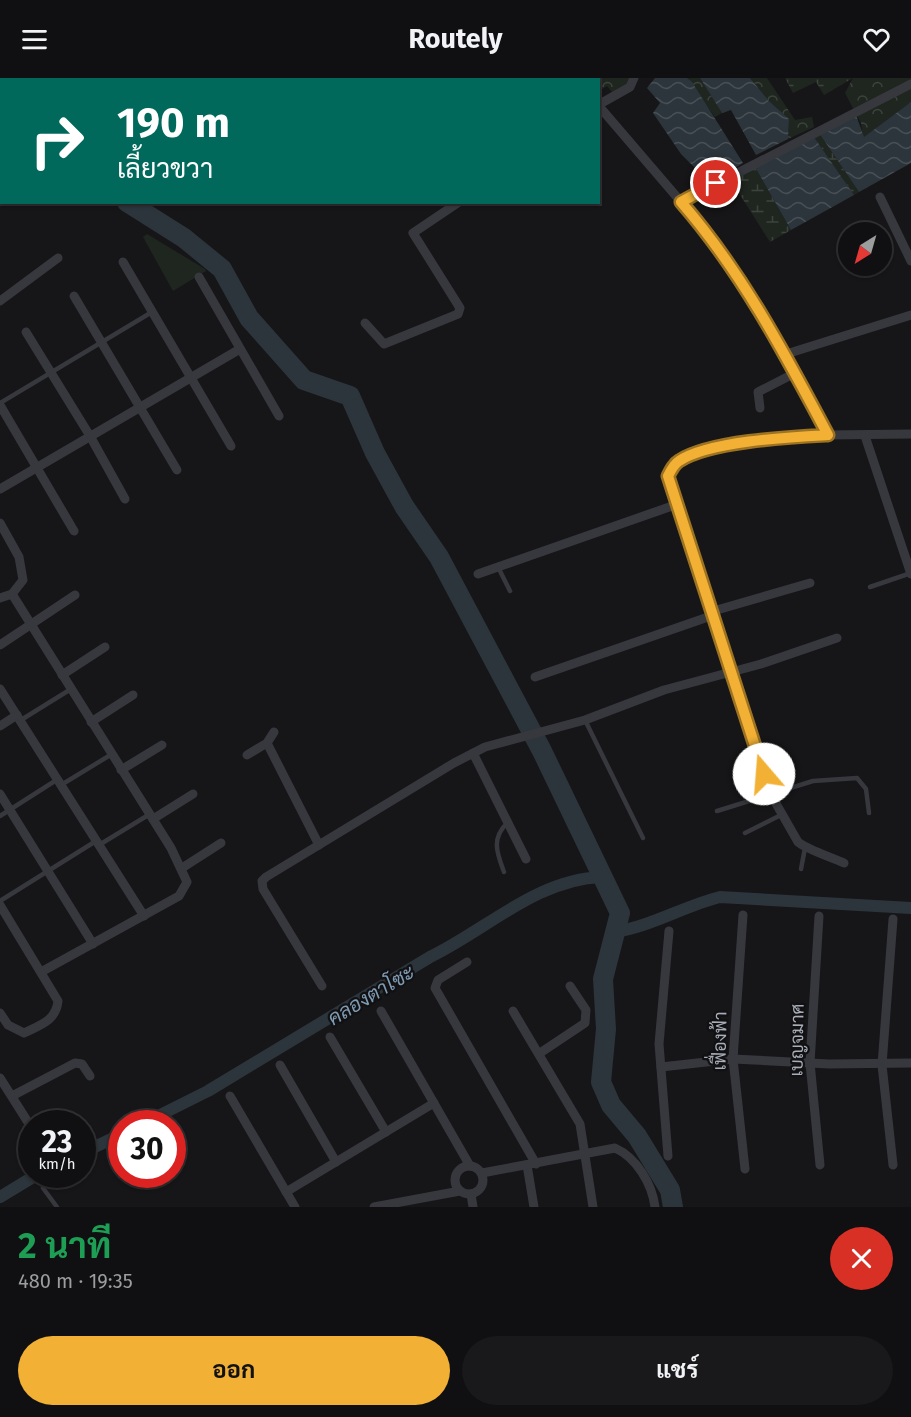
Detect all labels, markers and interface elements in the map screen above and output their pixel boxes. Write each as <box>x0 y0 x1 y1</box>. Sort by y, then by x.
icon: menu <box>18 23 51 56</box>
text: Routely <box>408 23 503 55</box>
icon: heart <box>860 23 893 56</box>
text: 190 m <box>117 98 230 148</box>
icon: right <box>18 102 96 180</box>
text: เลี้ยวขวา <box>117 153 213 185</box>
pin <box>690 157 741 208</box>
icon: arrive <box>699 166 732 199</box>
north arrow <box>838 222 892 276</box>
map controls <box>838 222 892 276</box>
position arrow <box>732 742 796 806</box>
water label: คลองตาโซะ <box>323 959 419 1030</box>
street label: เบญจมาศ <box>785 1003 809 1077</box>
street label: เฟื่องฟ้า <box>703 1011 732 1071</box>
speed limit sign: 30 <box>108 1110 186 1188</box>
text: 23 <box>42 1124 72 1160</box>
text: km/h <box>38 1155 76 1173</box>
text: 2 นาที <box>18 1224 111 1268</box>
button: close <box>830 1227 893 1290</box>
text: 480 m · 19:35 <box>18 1269 133 1293</box>
button: ออก <box>18 1336 450 1405</box>
button: แชร์ <box>462 1336 893 1405</box>

